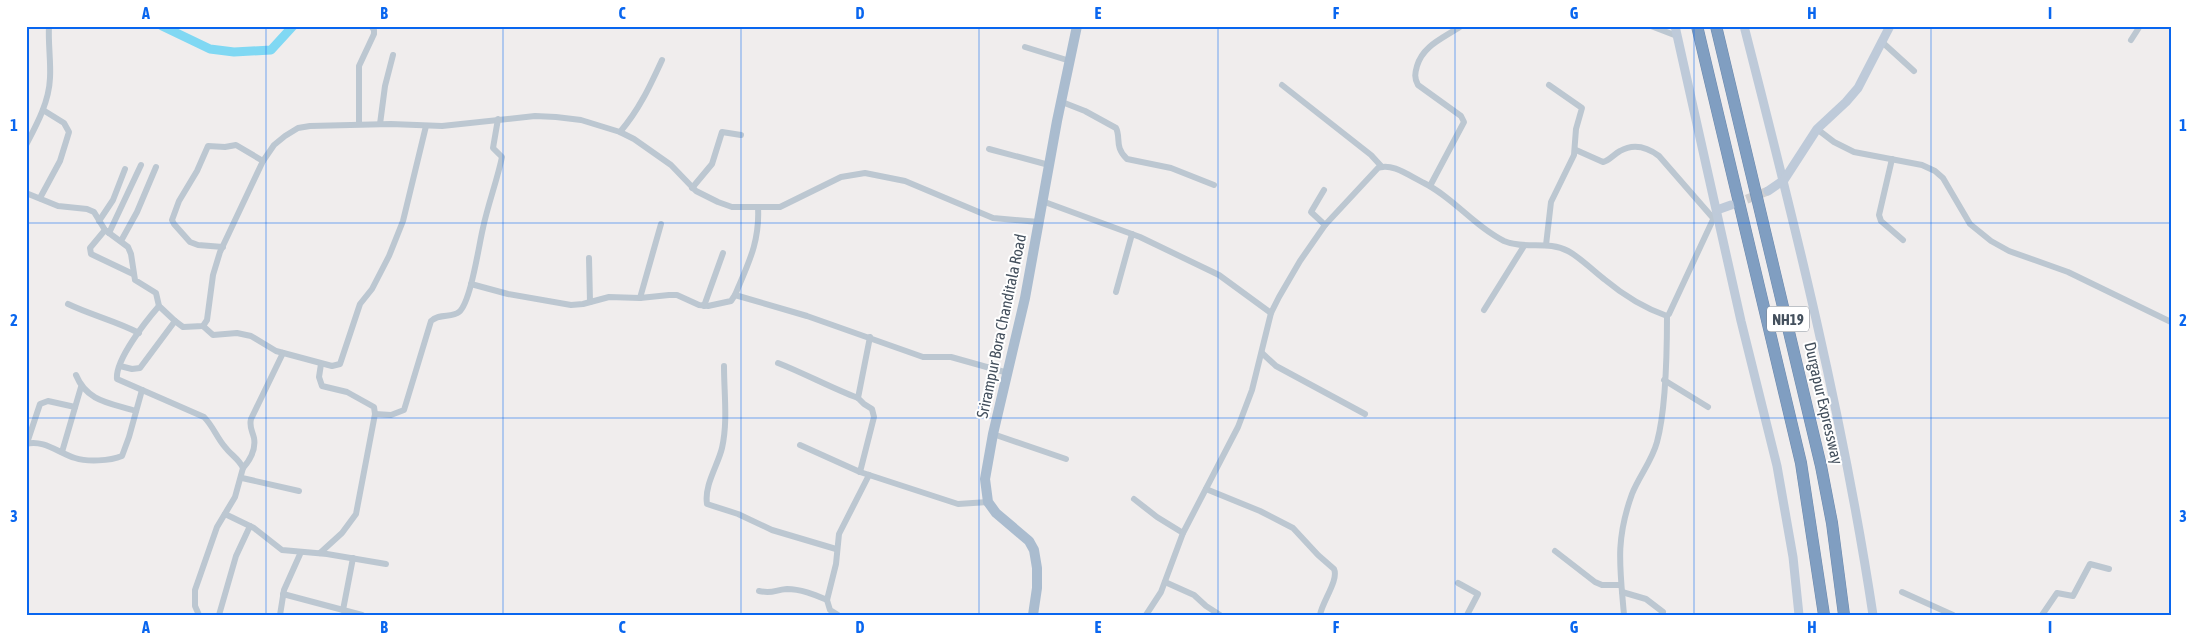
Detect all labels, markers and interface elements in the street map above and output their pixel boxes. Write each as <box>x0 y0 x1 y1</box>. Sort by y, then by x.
text: A <box>141 4 150 22</box>
text: B <box>380 4 388 22</box>
text: C <box>618 4 626 22</box>
text: D <box>856 4 865 22</box>
text: E <box>1095 4 1102 22</box>
text: F <box>1333 4 1340 22</box>
text: G <box>1570 4 1579 22</box>
text: H <box>1807 4 1817 22</box>
text: I <box>2048 4 2052 22</box>
text: 1 <box>10 116 18 134</box>
text: 1 <box>2179 116 2187 134</box>
street label: Srirampur Bora Chanditala Road <box>973 232 1030 420</box>
road number: NH19 <box>1767 306 1809 332</box>
text: 2 <box>10 311 18 329</box>
text: 2 <box>2179 311 2187 329</box>
street label: Durgapur Expressway <box>1800 340 1847 466</box>
text: 3 <box>10 507 18 525</box>
text: 3 <box>2179 507 2187 525</box>
text: A <box>141 618 150 636</box>
text: B <box>380 618 388 636</box>
text: C <box>618 618 626 636</box>
text: D <box>856 618 865 636</box>
text: E <box>1095 618 1102 636</box>
text: F <box>1333 618 1340 636</box>
text: G <box>1570 618 1579 636</box>
text: H <box>1807 618 1817 636</box>
text: I <box>2048 618 2052 636</box>

